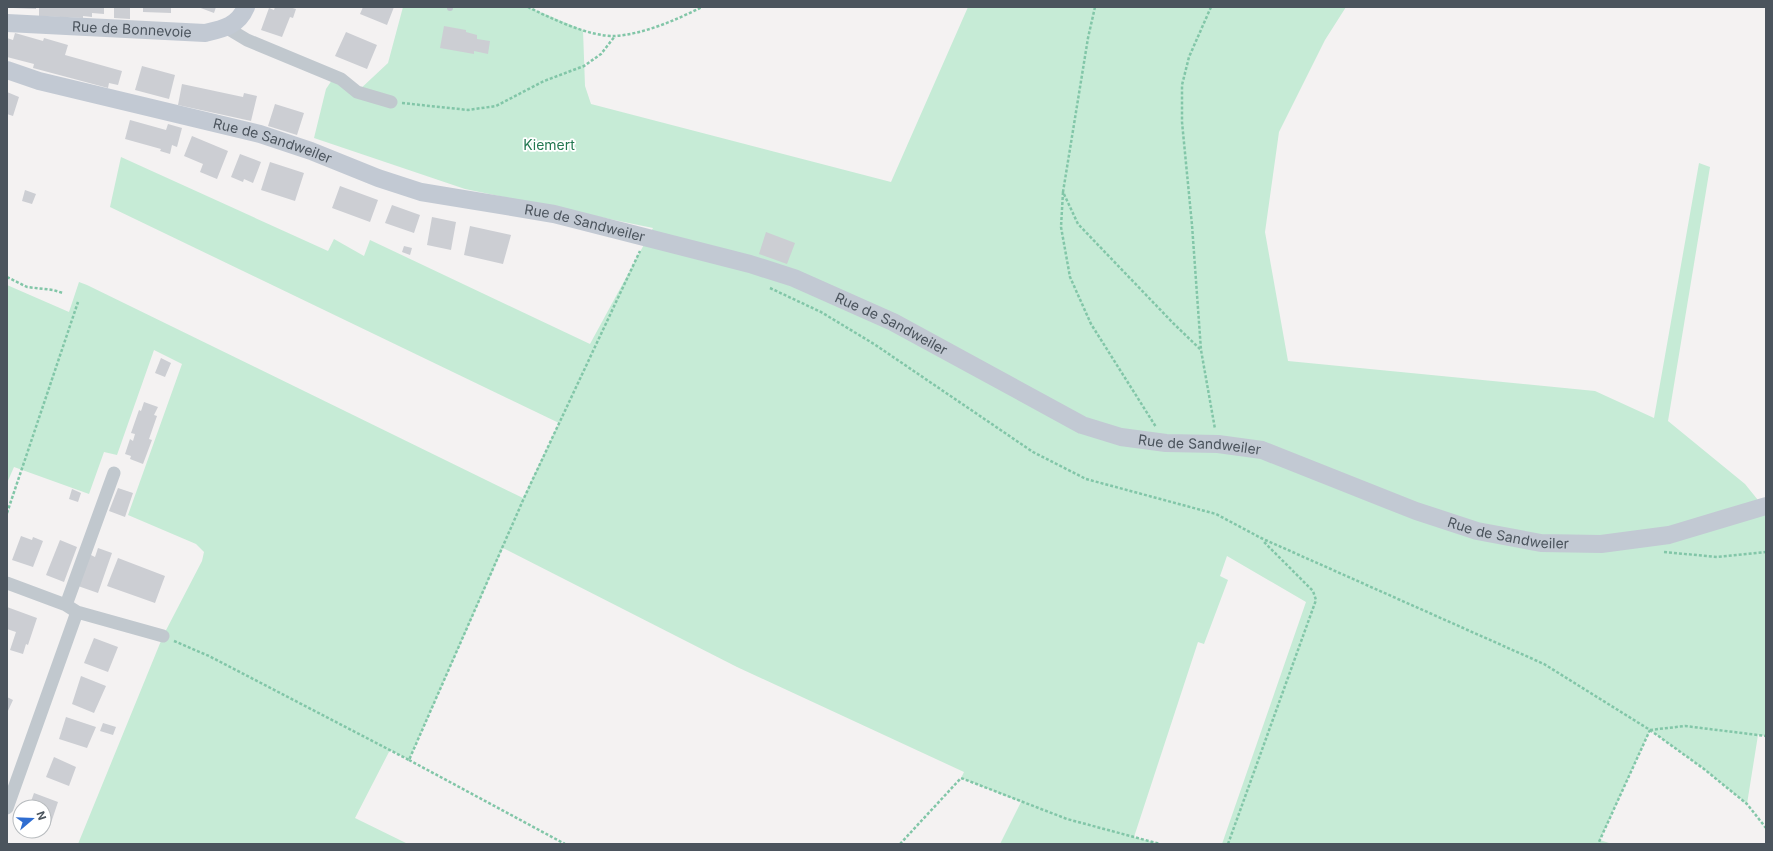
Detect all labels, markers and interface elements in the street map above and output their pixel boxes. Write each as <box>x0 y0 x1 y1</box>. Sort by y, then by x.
street label: Rue de Bonnevoie <box>72 17 192 40</box>
street label: Rue de Sandweiler <box>212 114 335 167</box>
park label: Kiemert <box>523 136 575 153</box>
street label: Rue de Sandweiler <box>523 200 647 245</box>
street label: Rue de Sandweiler <box>833 288 951 358</box>
street label: Rue de Sandweiler <box>1137 430 1262 458</box>
street label: Rue de Sandweiler <box>1446 513 1569 551</box>
north arrow <box>12 799 52 839</box>
text: N <box>33 809 49 822</box>

